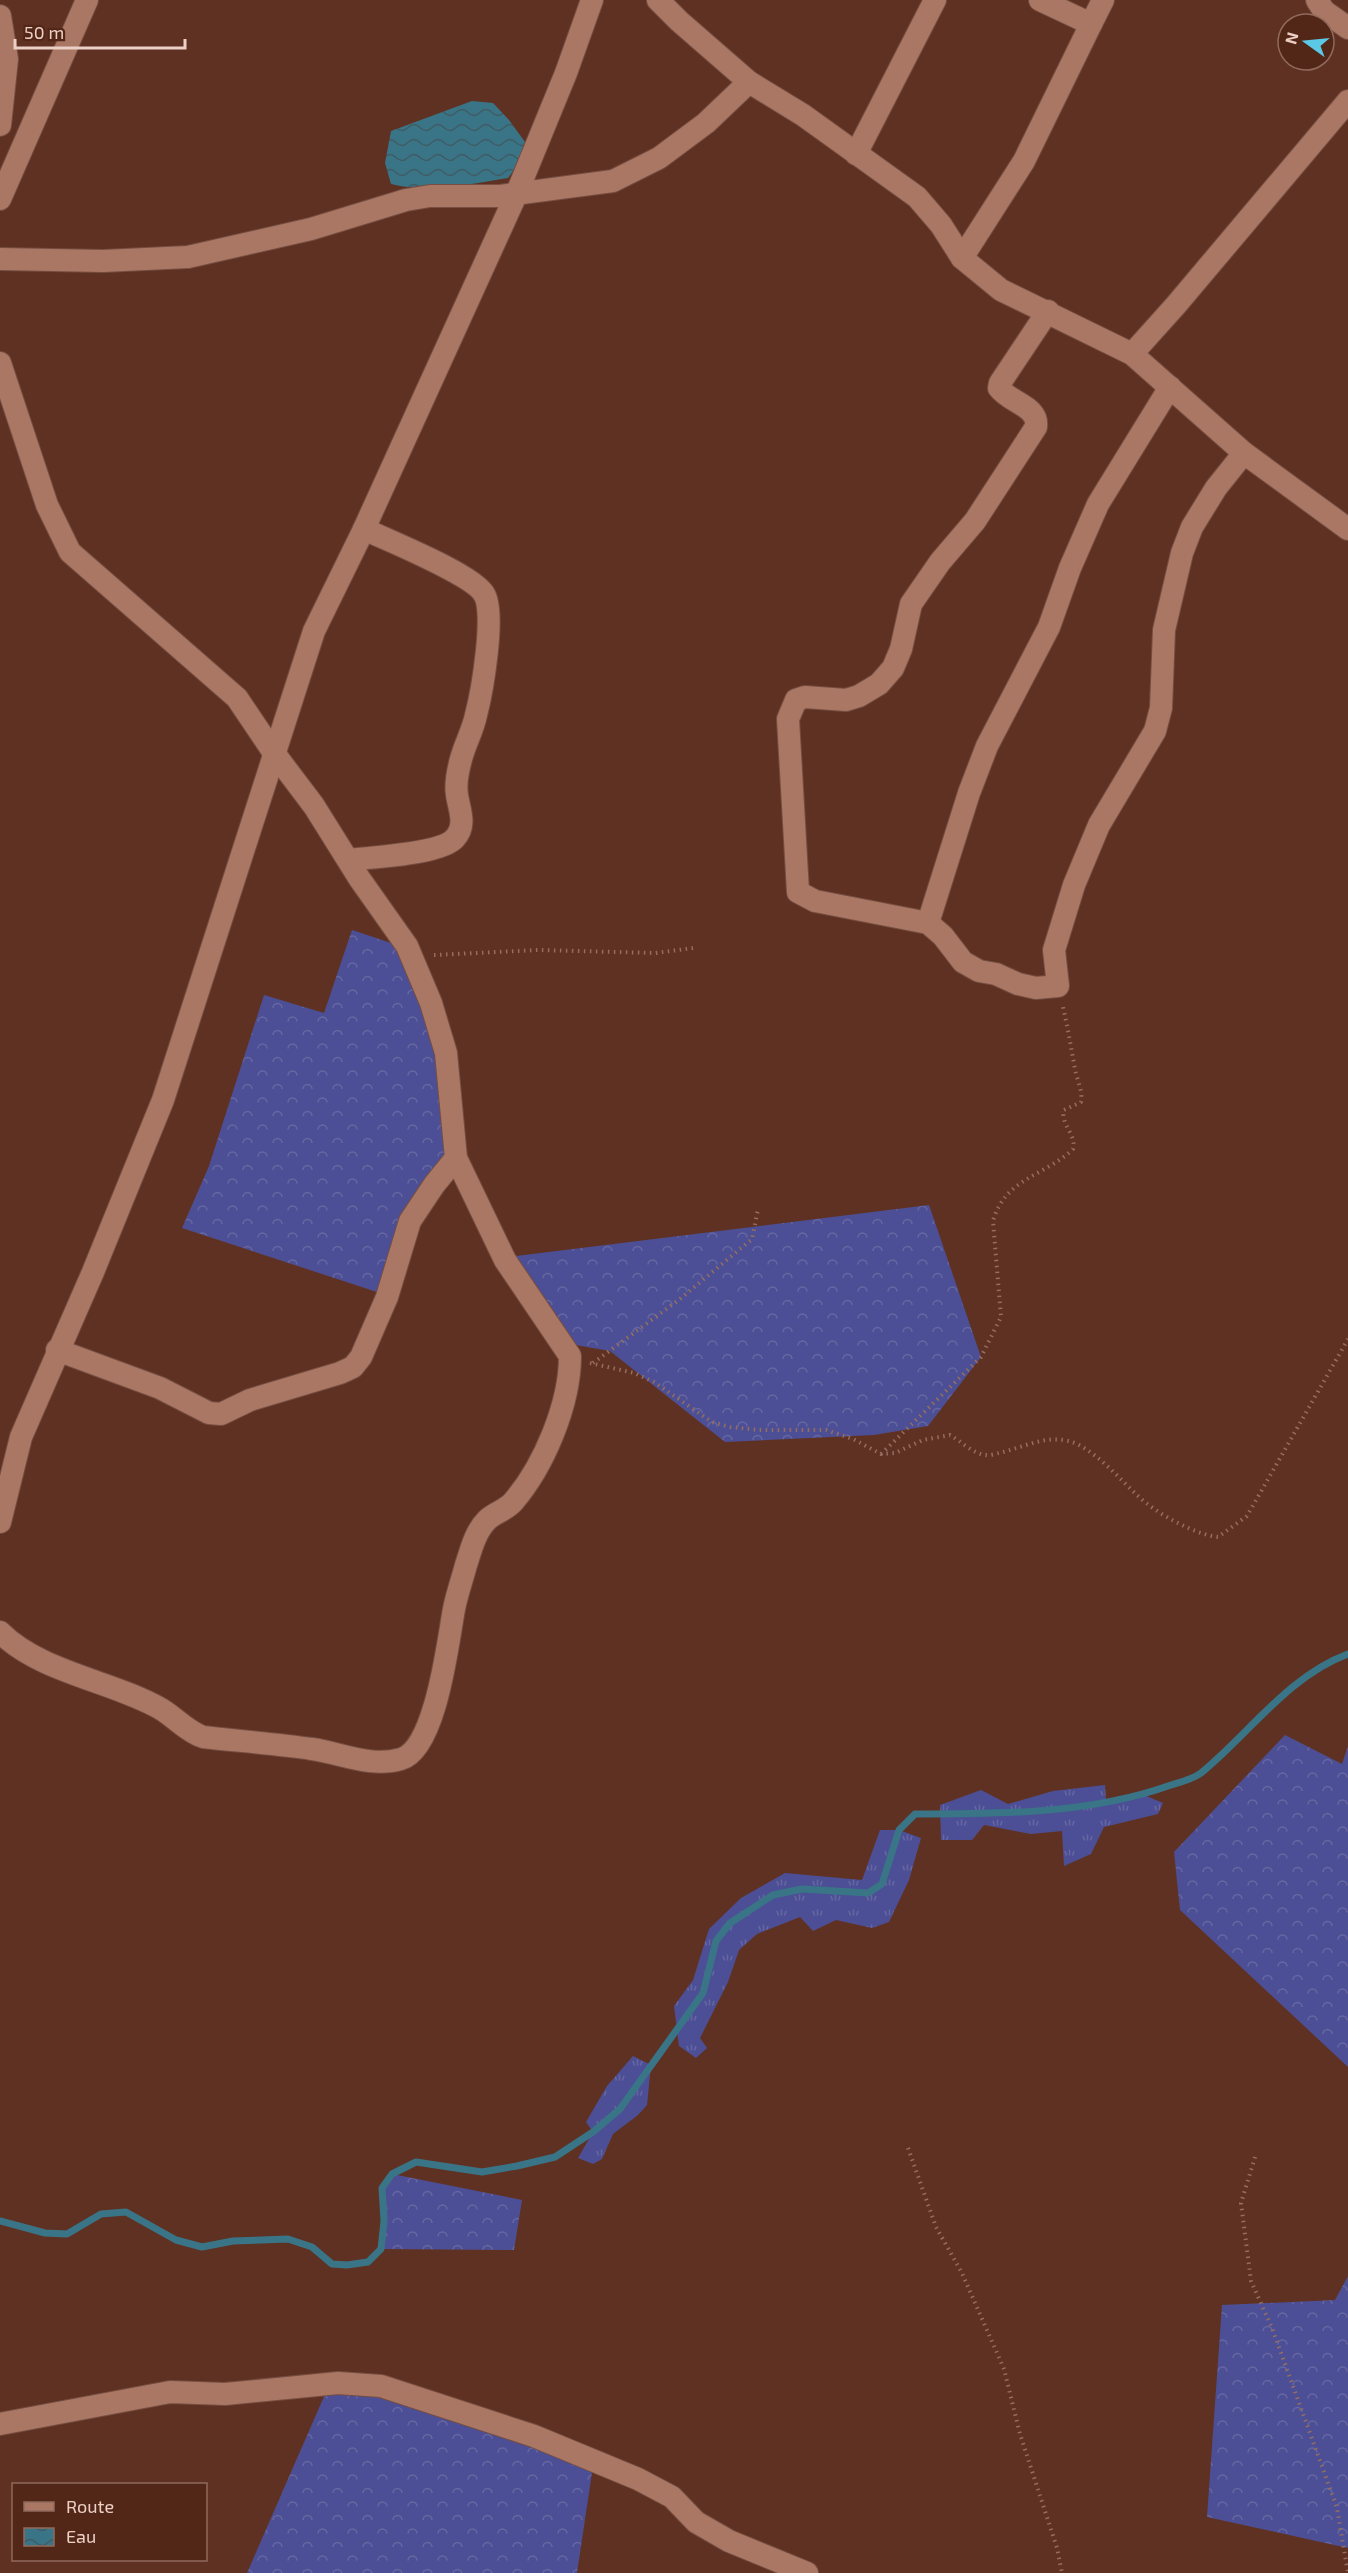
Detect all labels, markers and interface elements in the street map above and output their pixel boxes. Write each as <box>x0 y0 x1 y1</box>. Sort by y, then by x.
scale bar <box>15 12 184 50</box>
north arrow <box>1276 12 1336 72</box>
text: 50 m <box>24 21 64 43</box>
text: N <box>1280 30 1302 46</box>
legend <box>12 2483 207 2561</box>
text: Route <box>66 2495 114 2517</box>
text: Eau <box>66 2525 96 2547</box>

